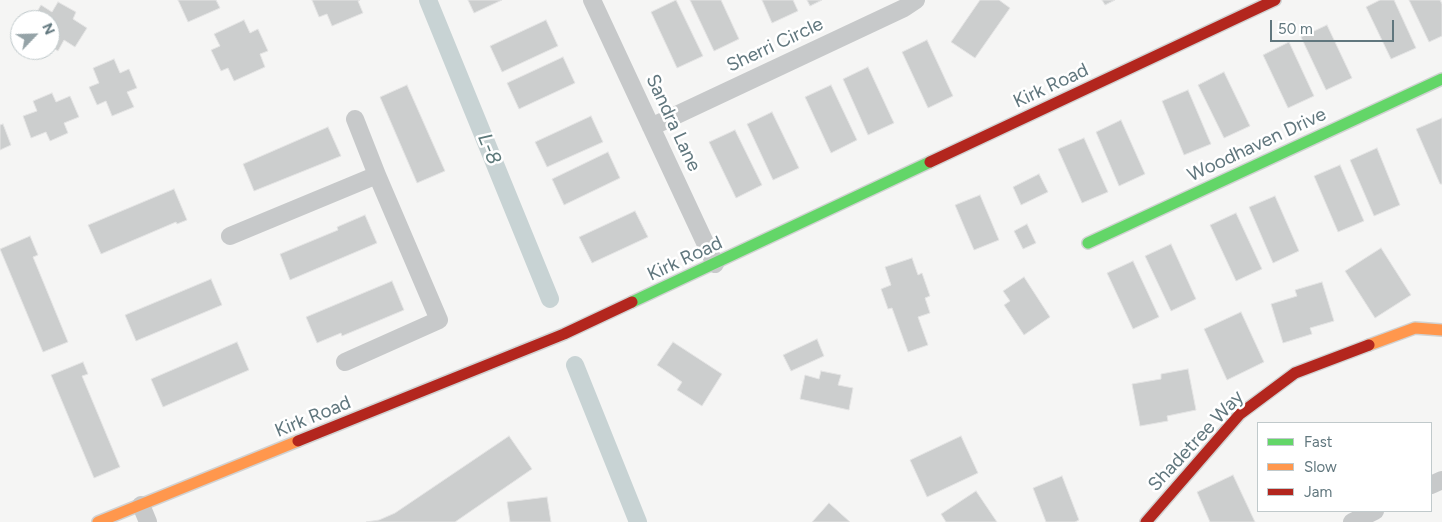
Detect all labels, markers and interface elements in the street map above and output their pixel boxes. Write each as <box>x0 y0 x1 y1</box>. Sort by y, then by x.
north arrow <box>10 10 60 60</box>
scale bar <box>1272 10 1396 42</box>
street label: Sherri Circle <box>723 13 827 77</box>
text: 50 m <box>1278 20 1313 38</box>
text: N <box>38 21 58 37</box>
street label: Kirk Road <box>1010 59 1092 113</box>
street label: Sandra Lane <box>641 71 705 175</box>
street label: Woodhaven Drive <box>1184 103 1330 187</box>
water label: L-8 <box>472 130 506 168</box>
street label: Kirk Road <box>644 232 726 286</box>
street label: Shadetree Way <box>1143 386 1249 496</box>
street label: Kirk Road <box>272 391 354 443</box>
legend <box>1257 422 1432 512</box>
text: Fast <box>1304 433 1332 451</box>
text: Slow <box>1304 458 1337 476</box>
text: Jam <box>1304 483 1332 501</box>

